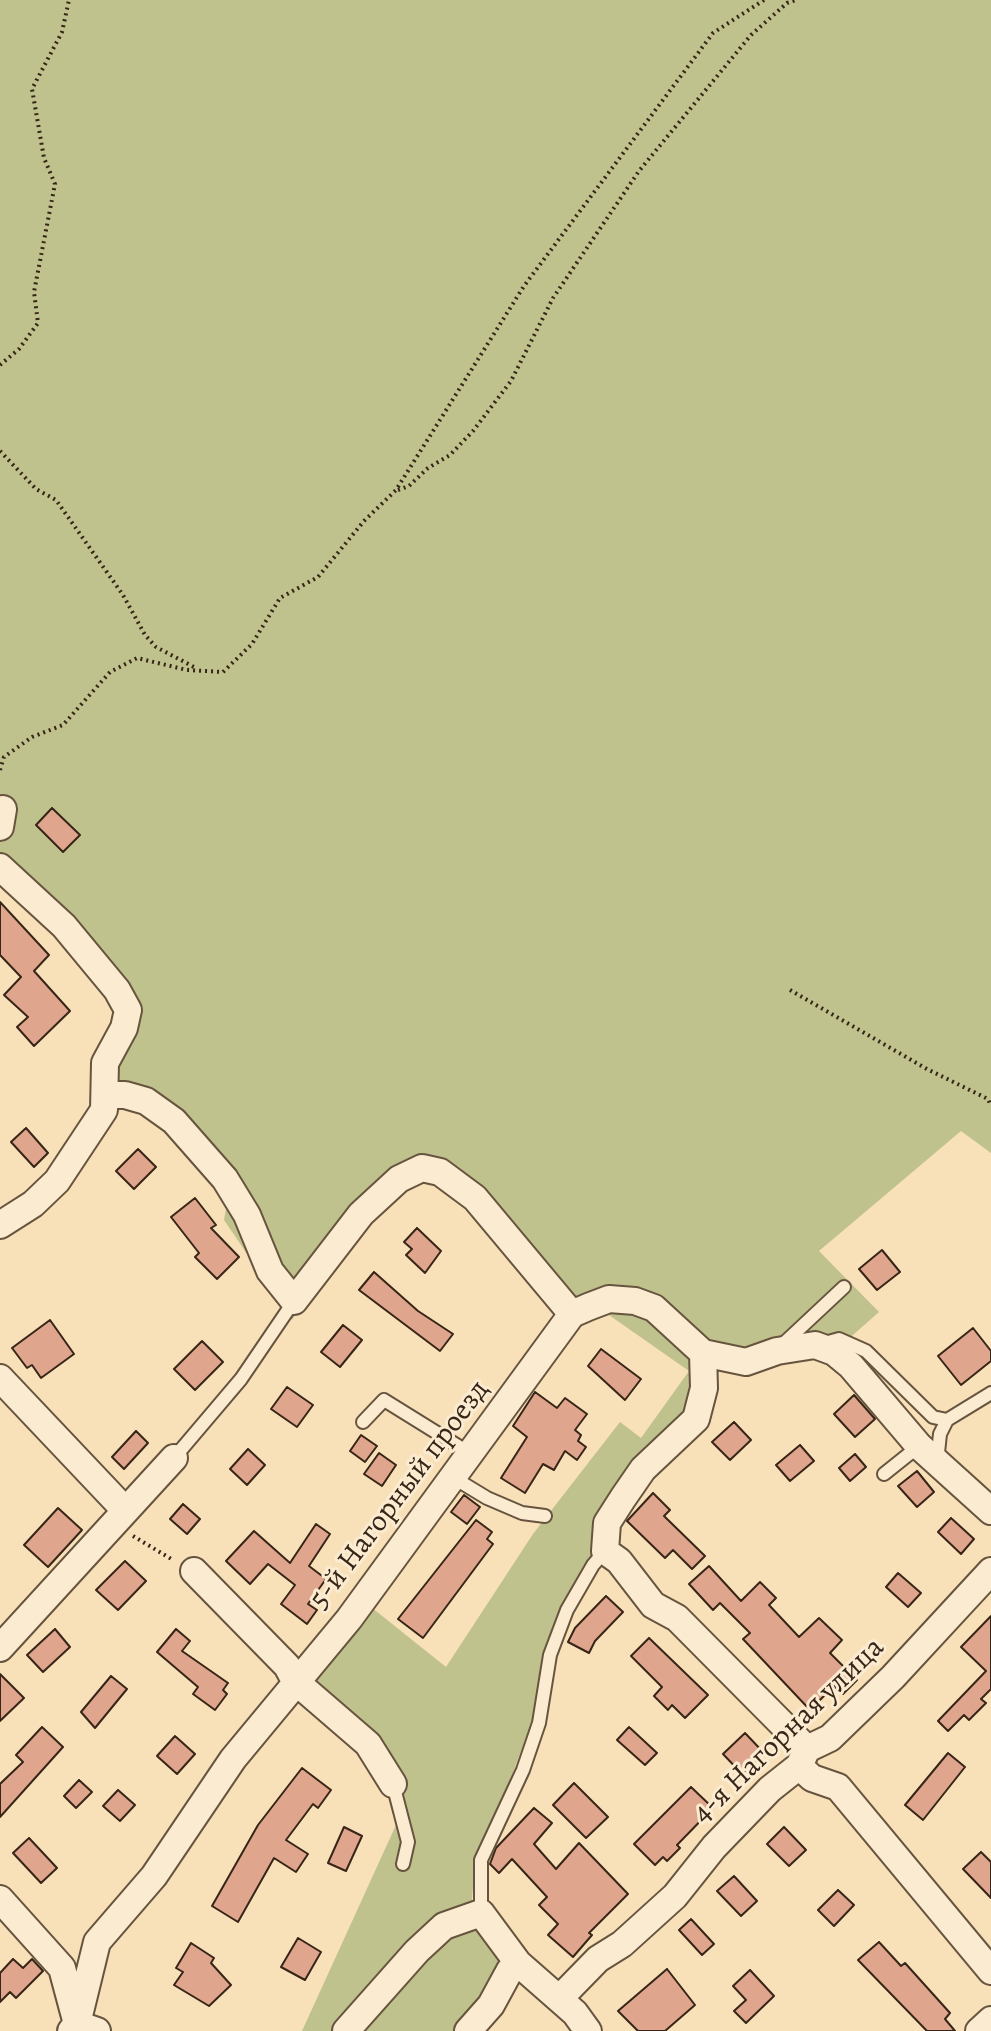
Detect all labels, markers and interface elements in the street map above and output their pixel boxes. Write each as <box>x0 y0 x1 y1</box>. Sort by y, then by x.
street label: 5-й Нагорный проезд <box>302 1373 498 1617</box>
street label: 4-я Нагорная улица <box>686 1630 892 1832</box>

